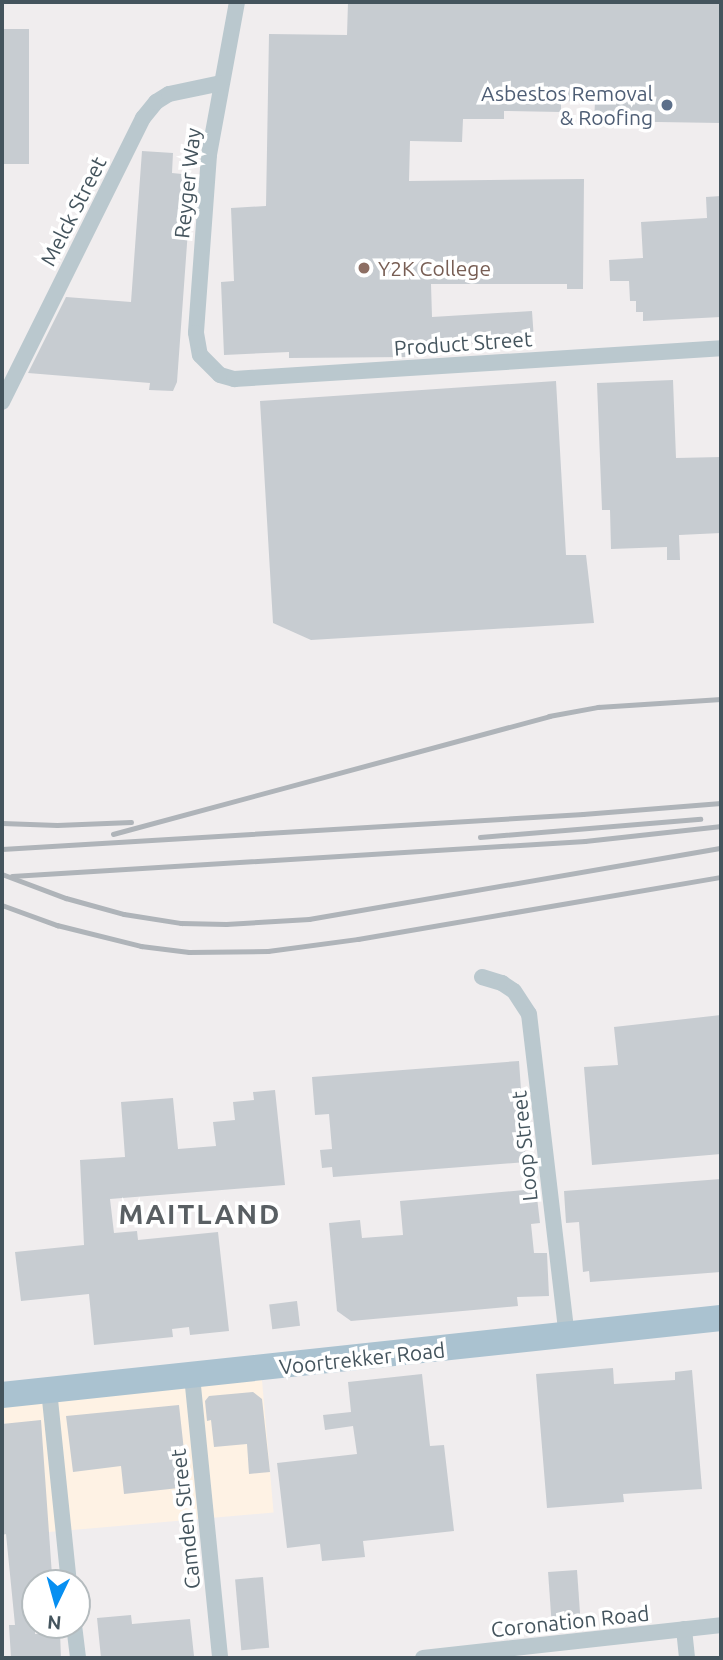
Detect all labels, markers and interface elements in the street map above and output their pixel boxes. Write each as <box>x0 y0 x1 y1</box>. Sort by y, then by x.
place label: Asbestos Removal & Roofing <box>481 80 653 130</box>
marker: Asbestos Removal & Roofing <box>659 97 675 113</box>
street label: Reyger Way <box>169 126 205 240</box>
street label: Melck Street <box>35 152 111 270</box>
place label: Y2K College <box>378 255 491 281</box>
marker: Y2K College <box>356 260 372 276</box>
street label: Product Street <box>393 326 533 360</box>
street label: Loop Street <box>506 1089 542 1203</box>
district label: MAITLAND <box>119 1197 281 1231</box>
street label: Voortrekker Road <box>278 1337 446 1379</box>
street label: Camden Street <box>165 1448 205 1590</box>
north arrow <box>21 1569 91 1639</box>
street label: Coronation Road <box>490 1600 650 1642</box>
text: N <box>46 1611 62 1635</box>

